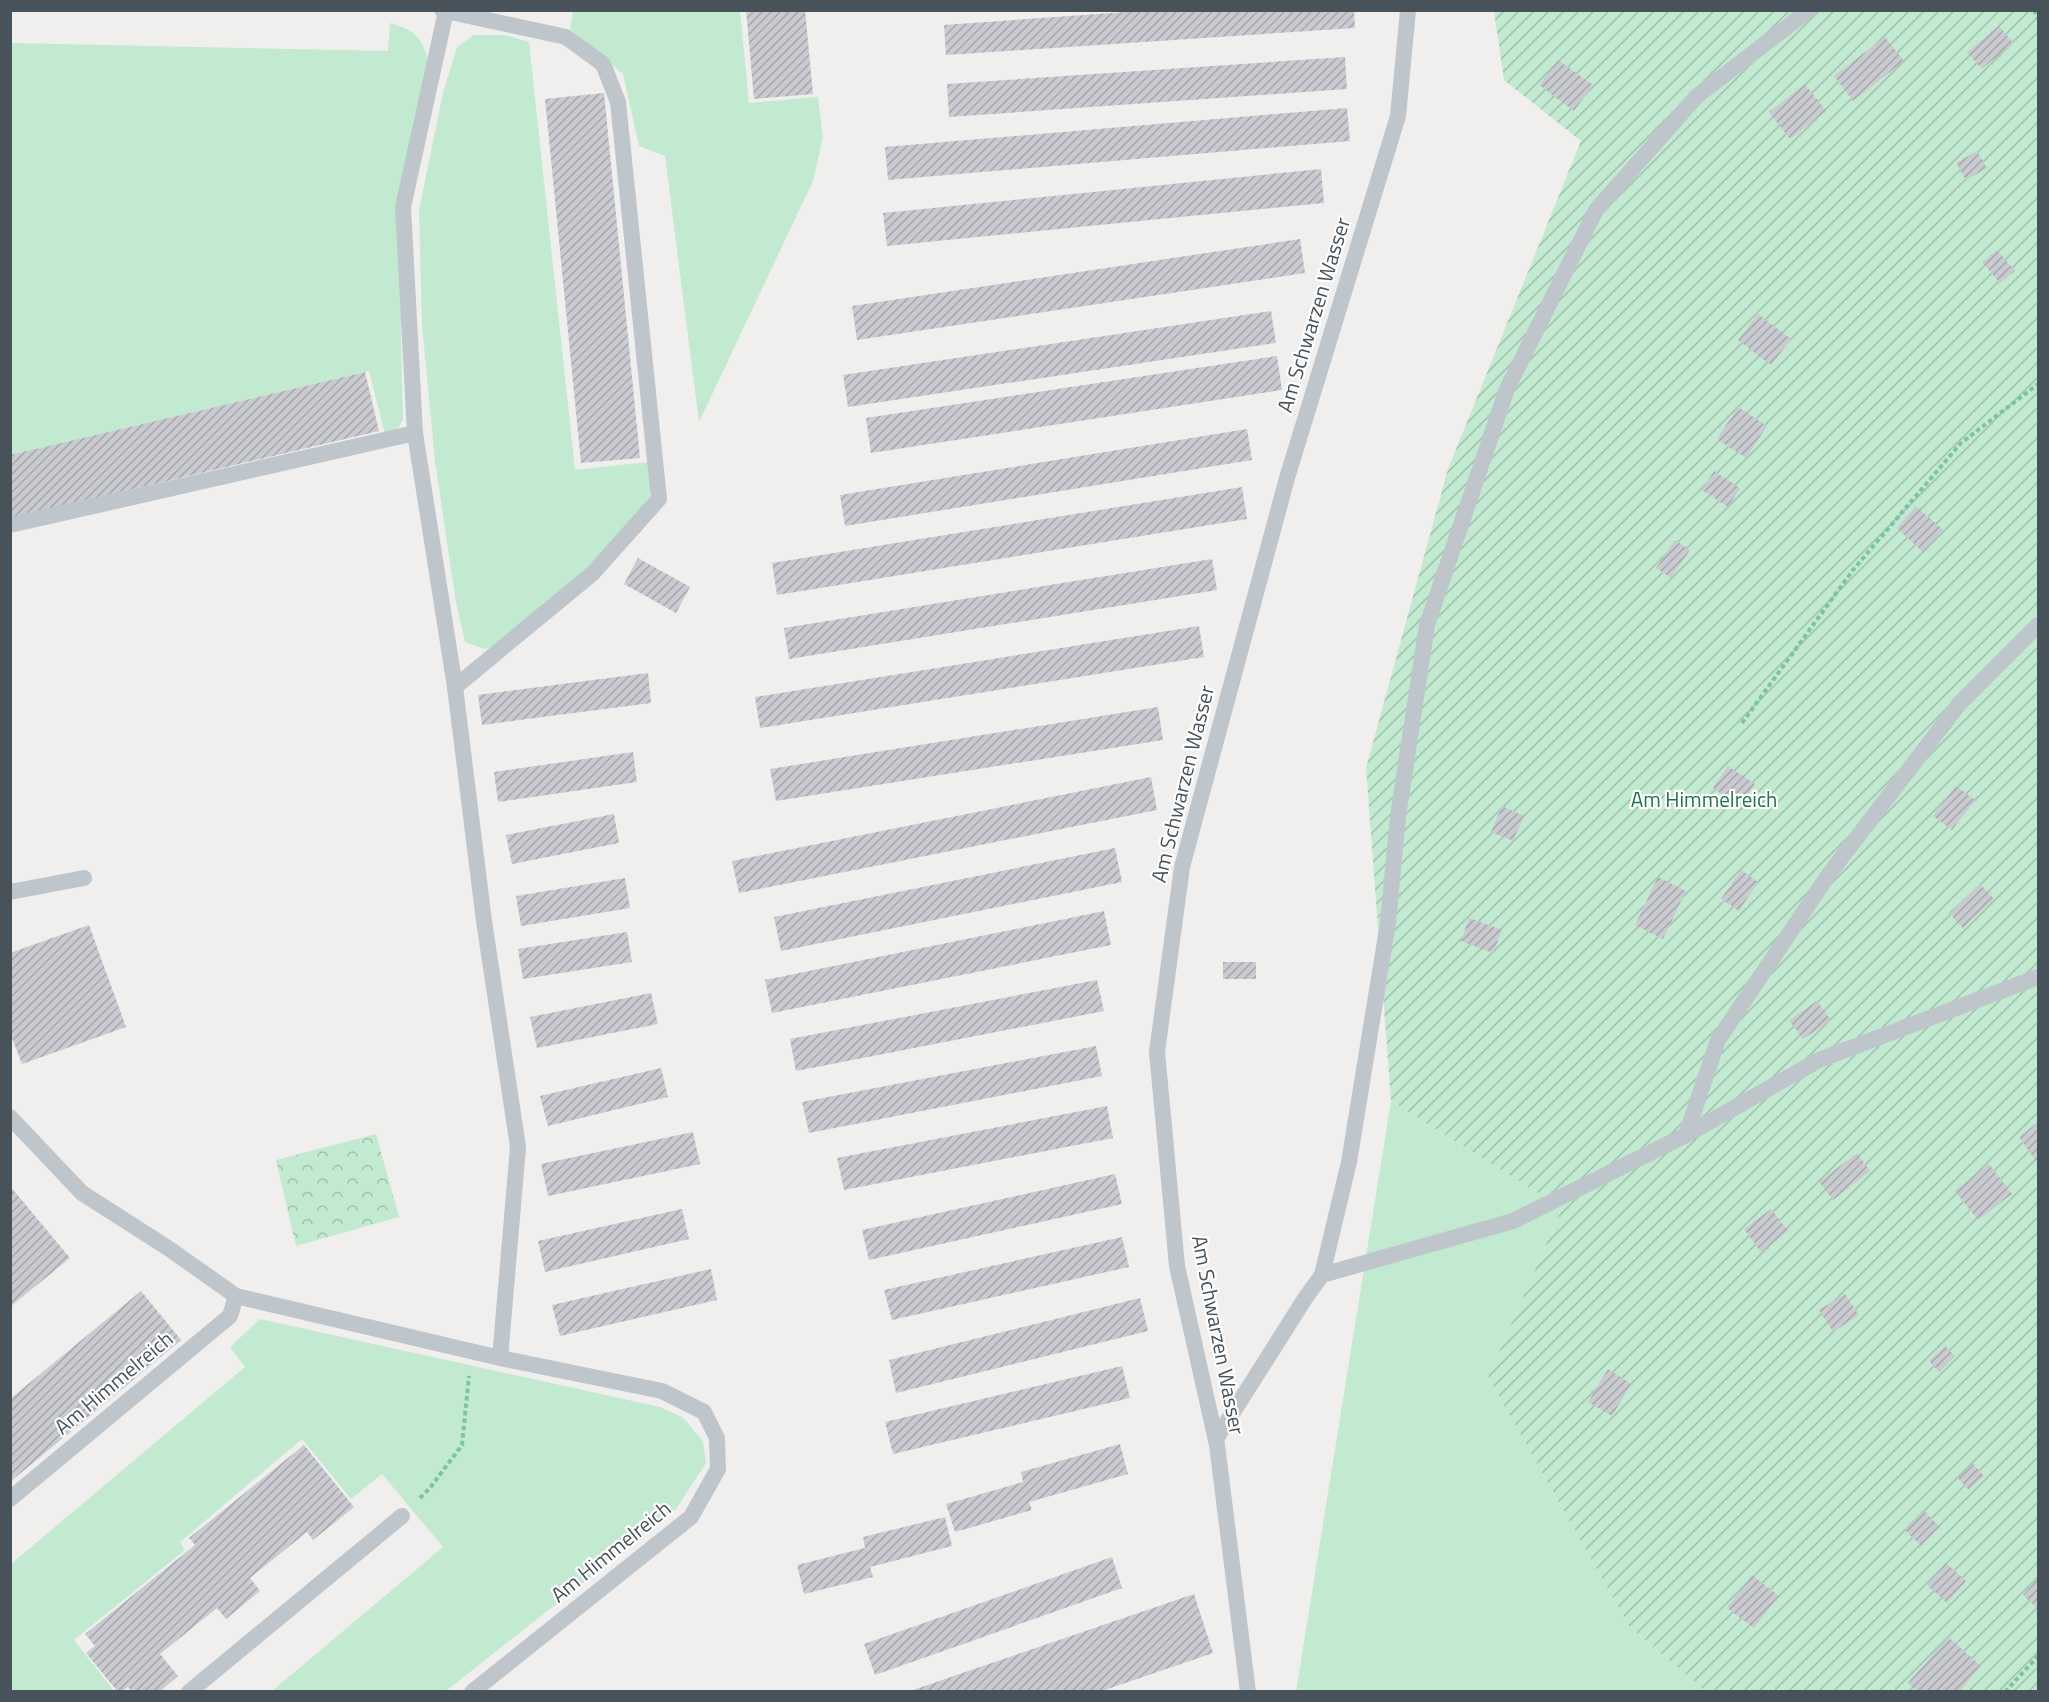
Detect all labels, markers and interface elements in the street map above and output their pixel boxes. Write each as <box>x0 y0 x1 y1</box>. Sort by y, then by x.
street label: Am Schwarzen Wasser <box>1268 213 1358 416</box>
street label: Am Schwarzen Wasser <box>1142 682 1222 886</box>
park label: Am Himmelreich <box>1631 783 1777 815</box>
street label: Am Schwarzen Wasser <box>1184 1232 1254 1437</box>
street label: Am Himmelreich <box>47 1323 180 1442</box>
street label: Am Himmelreich <box>543 1493 677 1610</box>

